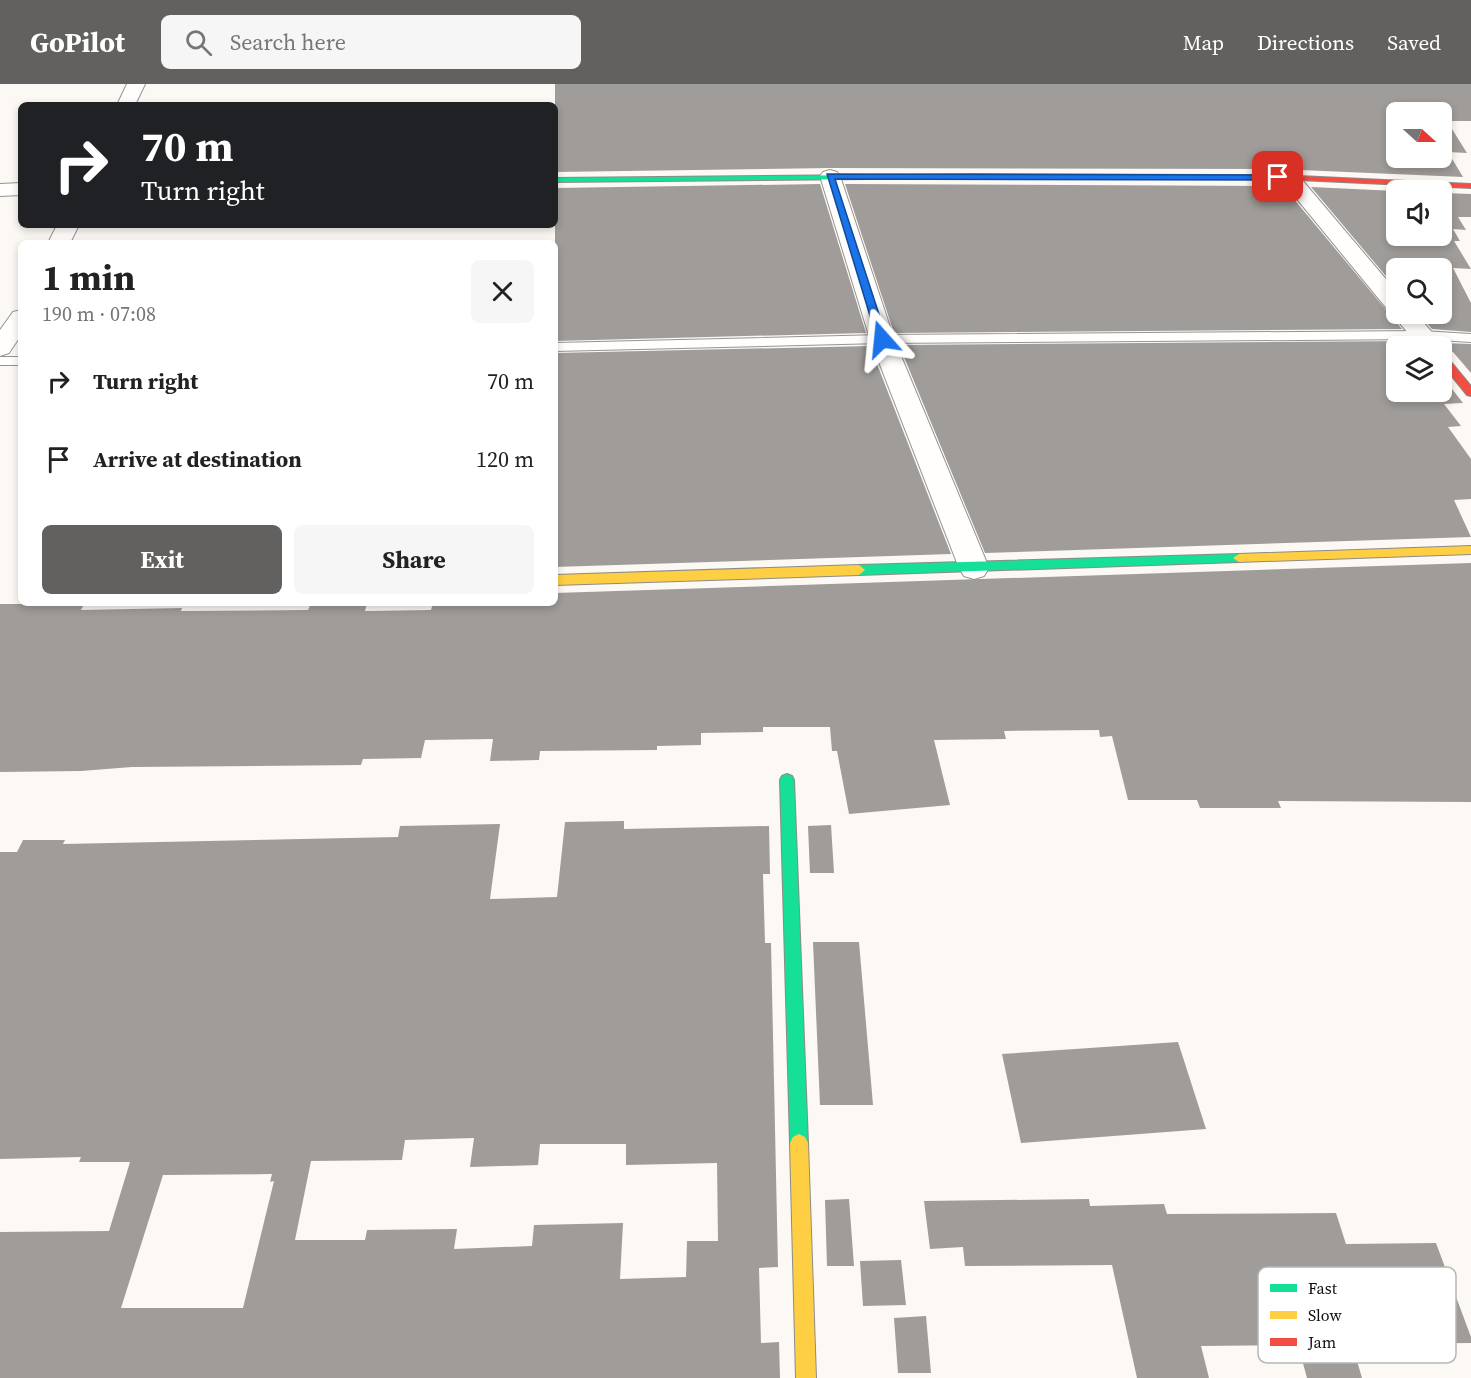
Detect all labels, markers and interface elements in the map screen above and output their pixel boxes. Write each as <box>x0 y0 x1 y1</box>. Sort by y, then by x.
search box <box>161 15 581 69</box>
text: GoPilot <box>30 23 125 61</box>
icon: search <box>182 26 215 59</box>
text: Search here <box>230 27 346 57</box>
text: Map <box>1183 28 1224 57</box>
text: Directions <box>1257 28 1354 57</box>
text: Saved <box>1387 28 1441 57</box>
north arrow <box>1386 102 1452 168</box>
map controls <box>1386 102 1452 402</box>
text: 70 m <box>141 117 234 175</box>
icon: right <box>42 126 120 204</box>
pin <box>1252 151 1303 202</box>
icon: arrive <box>1261 160 1294 193</box>
text: Turn right <box>141 172 265 209</box>
button: sound <box>1386 180 1452 246</box>
text: 1 min <box>42 253 135 302</box>
button: search <box>1386 258 1452 324</box>
button: close <box>471 260 534 323</box>
text: 190 m · 07:08 <box>42 300 156 328</box>
position arrow <box>850 307 914 371</box>
button: layers <box>1386 336 1452 402</box>
icon: right <box>42 365 75 398</box>
text: Turn right <box>93 366 198 396</box>
text: 70 m <box>487 366 534 396</box>
icon: arrive <box>42 443 75 476</box>
text: Arrive at destination <box>93 444 302 474</box>
text: 120 m <box>476 444 534 474</box>
button: Exit <box>42 525 282 594</box>
button: Share <box>294 525 534 594</box>
legend <box>1258 1267 1456 1363</box>
text: Fast <box>1308 1277 1338 1299</box>
text: Slow <box>1308 1304 1343 1326</box>
text: Jam <box>1307 1331 1336 1353</box>

